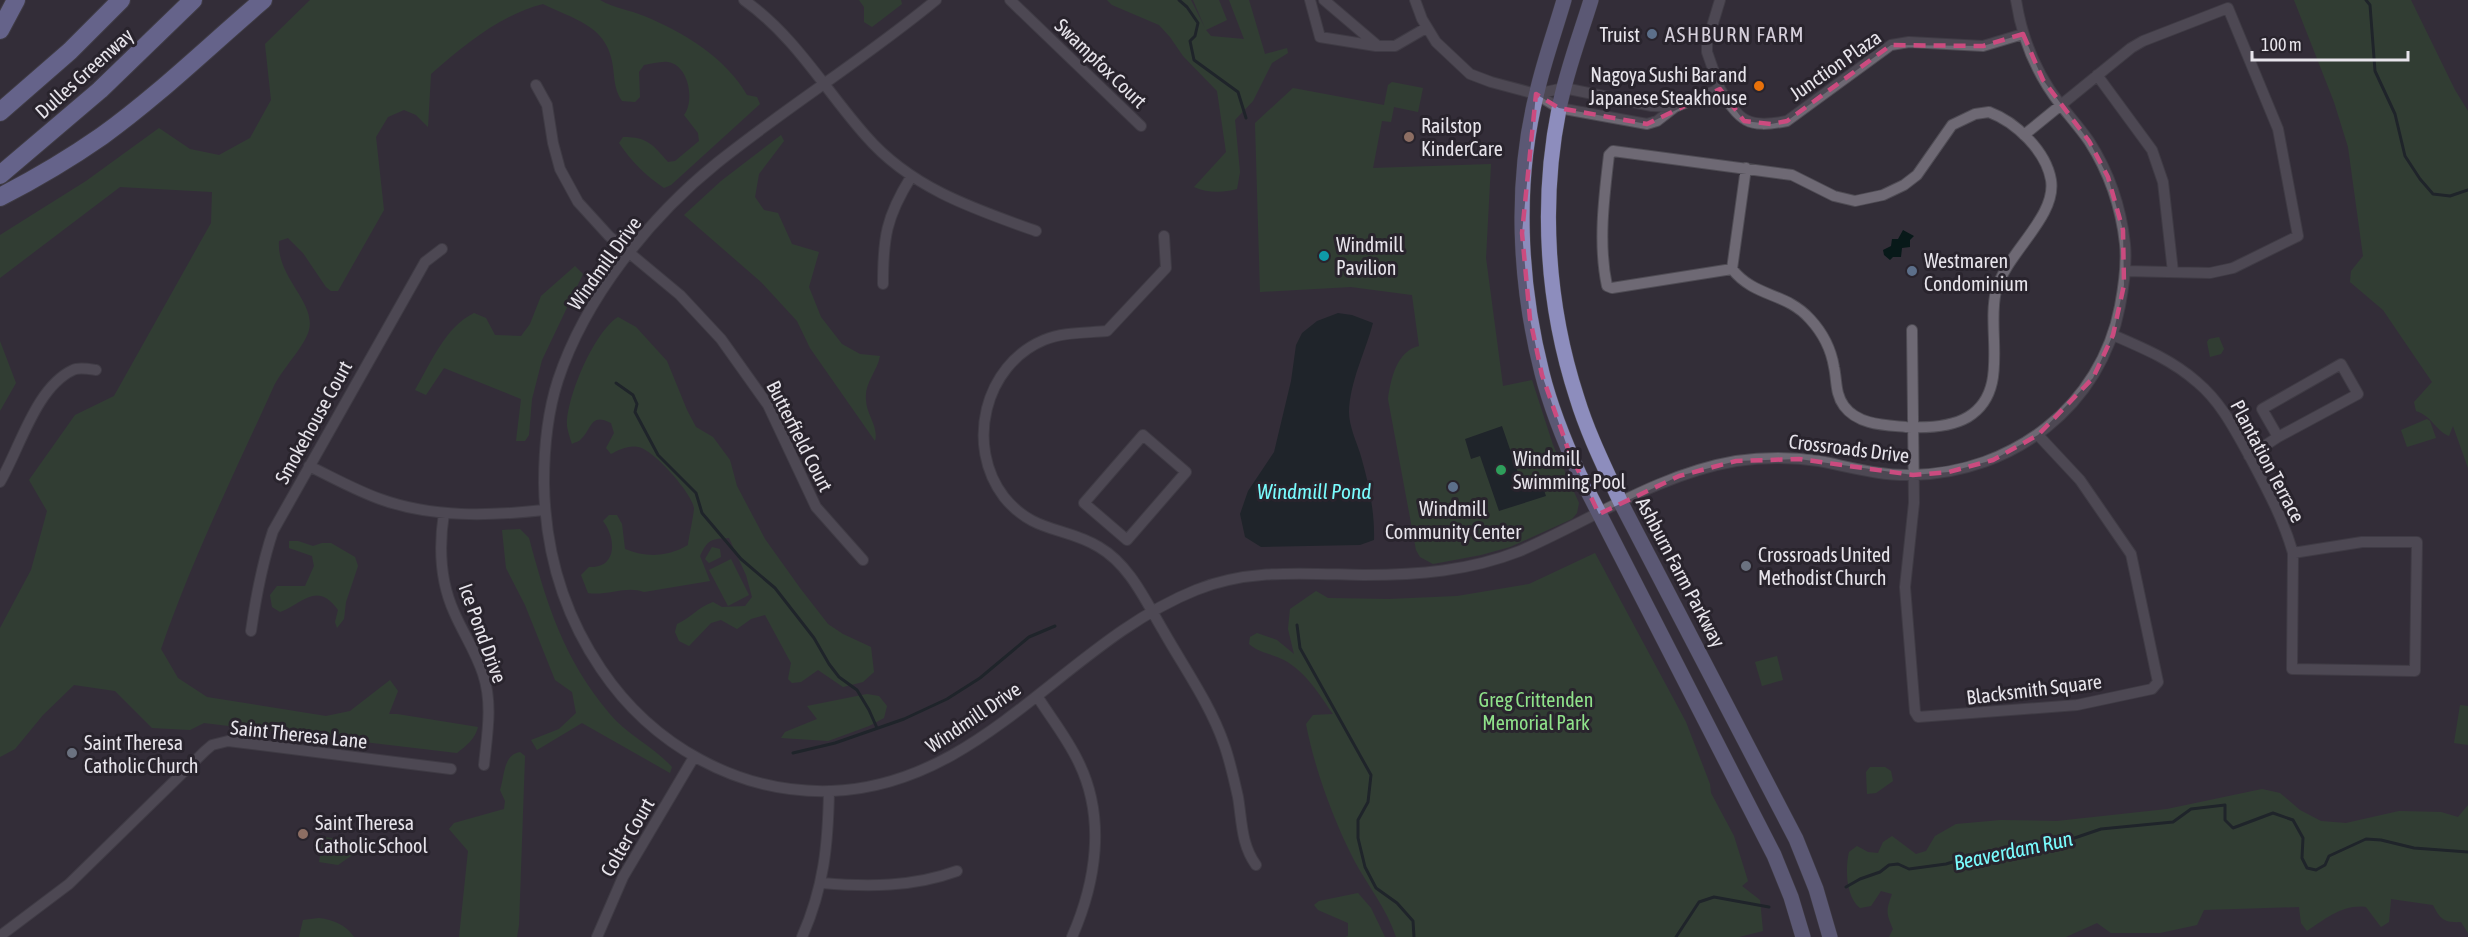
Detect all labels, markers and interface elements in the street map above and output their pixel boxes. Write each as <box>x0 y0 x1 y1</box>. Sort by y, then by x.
street label: Swampfox Court <box>1051 14 1152 112</box>
district label: ASHBURN FARM <box>1665 22 1805 46</box>
street label: Dulles Greenway <box>30 23 138 123</box>
place label: Truist <box>1599 23 1640 46</box>
scale bar <box>2252 24 2408 62</box>
street label: Junction Plaza <box>1785 25 1885 105</box>
marker: Truist <box>1645 27 1659 41</box>
text: 100 m <box>2261 34 2302 55</box>
place label: Nagoya Sushi Bar and Japanese Steakhouse <box>1589 63 1747 109</box>
marker: Nagoya Sushi Bar and Japanese Steakhouse <box>1752 79 1766 93</box>
place label: Railstop KinderCare <box>1421 114 1503 160</box>
marker: Railstop KinderCare <box>1402 130 1416 144</box>
street label: Windmill Drive <box>563 212 645 314</box>
place label: Windmill Pavilion <box>1336 233 1405 279</box>
marker: Windmill Pavilion <box>1317 249 1331 263</box>
place label: Westmaren Condominium <box>1924 249 2028 295</box>
marker: Westmaren Condominium <box>1905 264 1919 278</box>
street label: Smokehouse Court <box>270 356 356 487</box>
street label: Butterfield Court <box>762 377 838 495</box>
street label: Plantation Terrace <box>2226 396 2310 526</box>
street label: Crossroads Drive <box>1787 429 1911 467</box>
place label: Windmill Swimming Pool <box>1513 447 1627 493</box>
marker: Windmill Swimming Pool <box>1494 463 1508 477</box>
water label: Windmill Pond <box>1257 479 1371 503</box>
marker: Windmill Community Center <box>1446 480 1460 494</box>
street label: Ashburn Farm Parkway <box>1632 493 1730 651</box>
place label: Windmill Community Center <box>1385 497 1522 543</box>
place label: Crossroads United Methodist Church <box>1758 543 1890 589</box>
marker: Crossroads United Methodist Church <box>1739 559 1753 573</box>
street label: Ice Pond Drive <box>454 580 512 686</box>
street label: Blacksmith Square <box>1965 669 2103 709</box>
street label: Windmill Drive <box>921 677 1025 757</box>
park label: Greg Crittenden Memorial Park <box>1479 688 1593 734</box>
street label: Saint Theresa Lane <box>229 715 369 753</box>
place label: Saint Theresa Catholic Church <box>84 731 199 777</box>
marker: Saint Theresa Catholic Church <box>65 746 79 760</box>
street label: Colter Court <box>595 794 659 880</box>
place label: Saint Theresa Catholic School <box>315 811 428 857</box>
water label: Beaverdam Run <box>1951 826 2075 874</box>
marker: Saint Theresa Catholic School <box>296 827 310 841</box>

